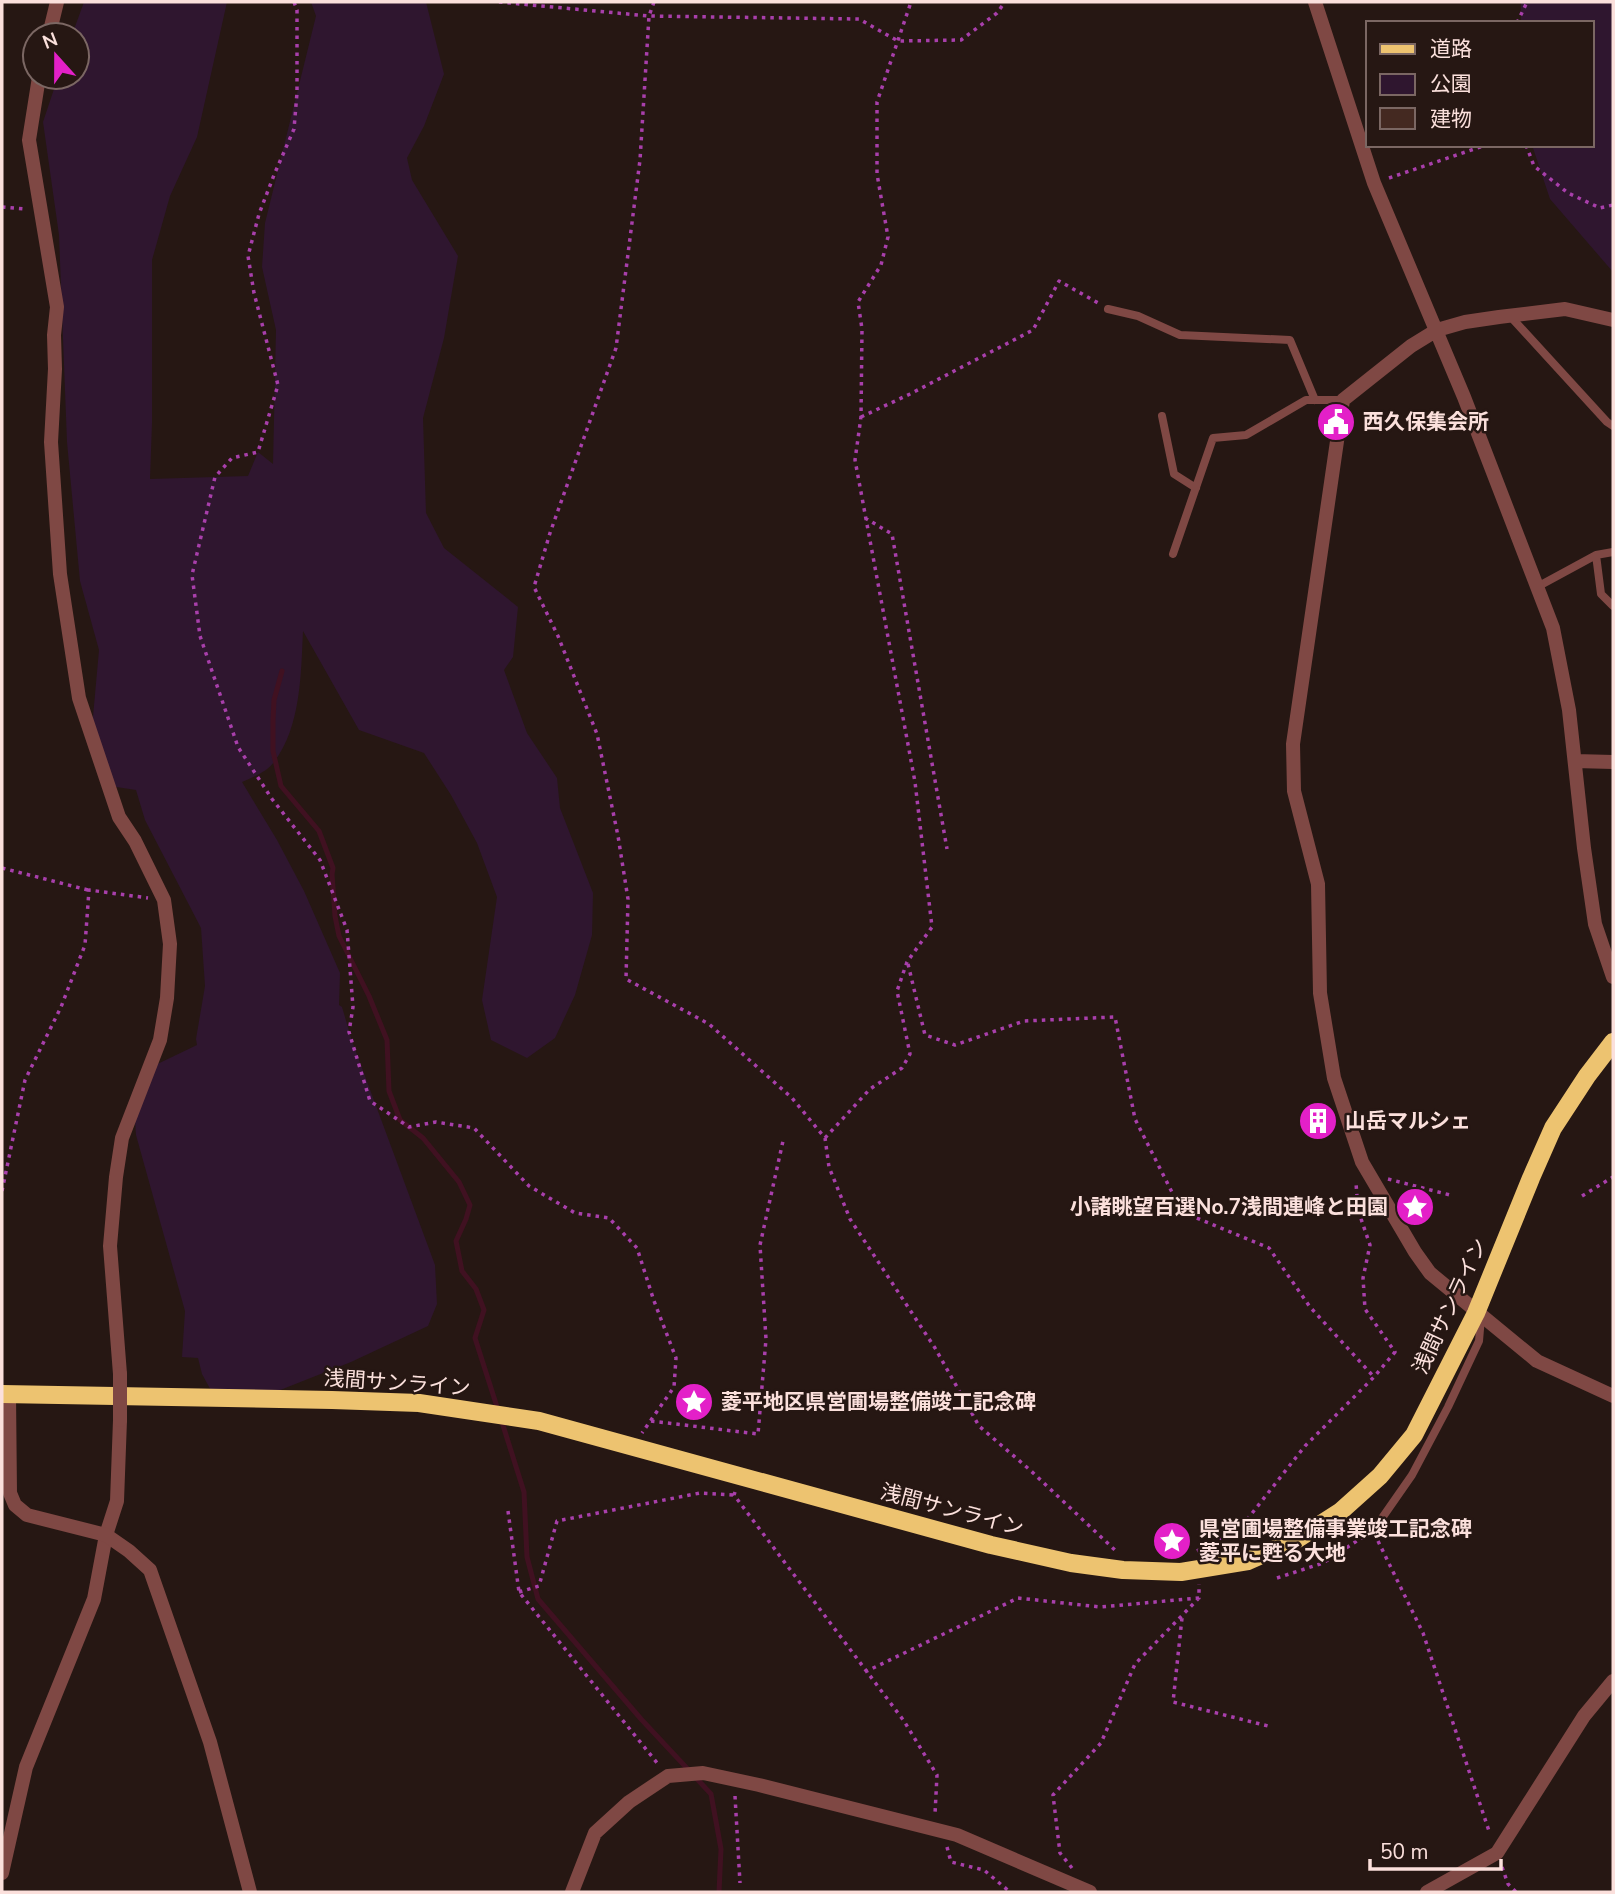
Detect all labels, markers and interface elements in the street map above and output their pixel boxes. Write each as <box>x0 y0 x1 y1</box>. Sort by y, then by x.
north arrow <box>21 21 91 91</box>
legend <box>1366 21 1594 147</box>
text: N <box>39 26 62 56</box>
text: 道路 <box>1430 35 1472 63</box>
text: 公園 <box>1430 70 1472 98</box>
text: 建物 <box>1430 105 1472 133</box>
public building icon: 西久保集会所 <box>1315 401 1357 443</box>
place label: 西久保集会所 <box>1363 408 1489 436</box>
building icon: 山岳マルシェ <box>1297 1100 1339 1142</box>
place label: 山岳マルシェ <box>1345 1107 1471 1135</box>
place icon: 小諸眺望百選No.7浅間連峰と田園 <box>1394 1186 1436 1228</box>
place label: 小諸眺望百選No.7浅間連峰と田園 <box>1070 1193 1388 1221</box>
street label: 浅間サンライン <box>1406 1233 1494 1379</box>
street label: 浅間サンライン <box>323 1364 471 1402</box>
place icon: 菱平地区県営圃場整備竣工記念碑 <box>673 1381 715 1423</box>
place label: 菱平地区県営圃場整備竣工記念碑 <box>721 1388 1036 1416</box>
street label: 浅間サンライン <box>877 1477 1027 1543</box>
place label: 県営圃場整備事業竣工記念碑 菱平に甦る大地 <box>1199 1515 1472 1567</box>
place icon: 県営圃場整備事業竣工記念碑 菱平に甦る大地 <box>1151 1520 1193 1562</box>
scale bar <box>1370 1828 1501 1872</box>
text: 50 m <box>1380 1838 1429 1866</box>

